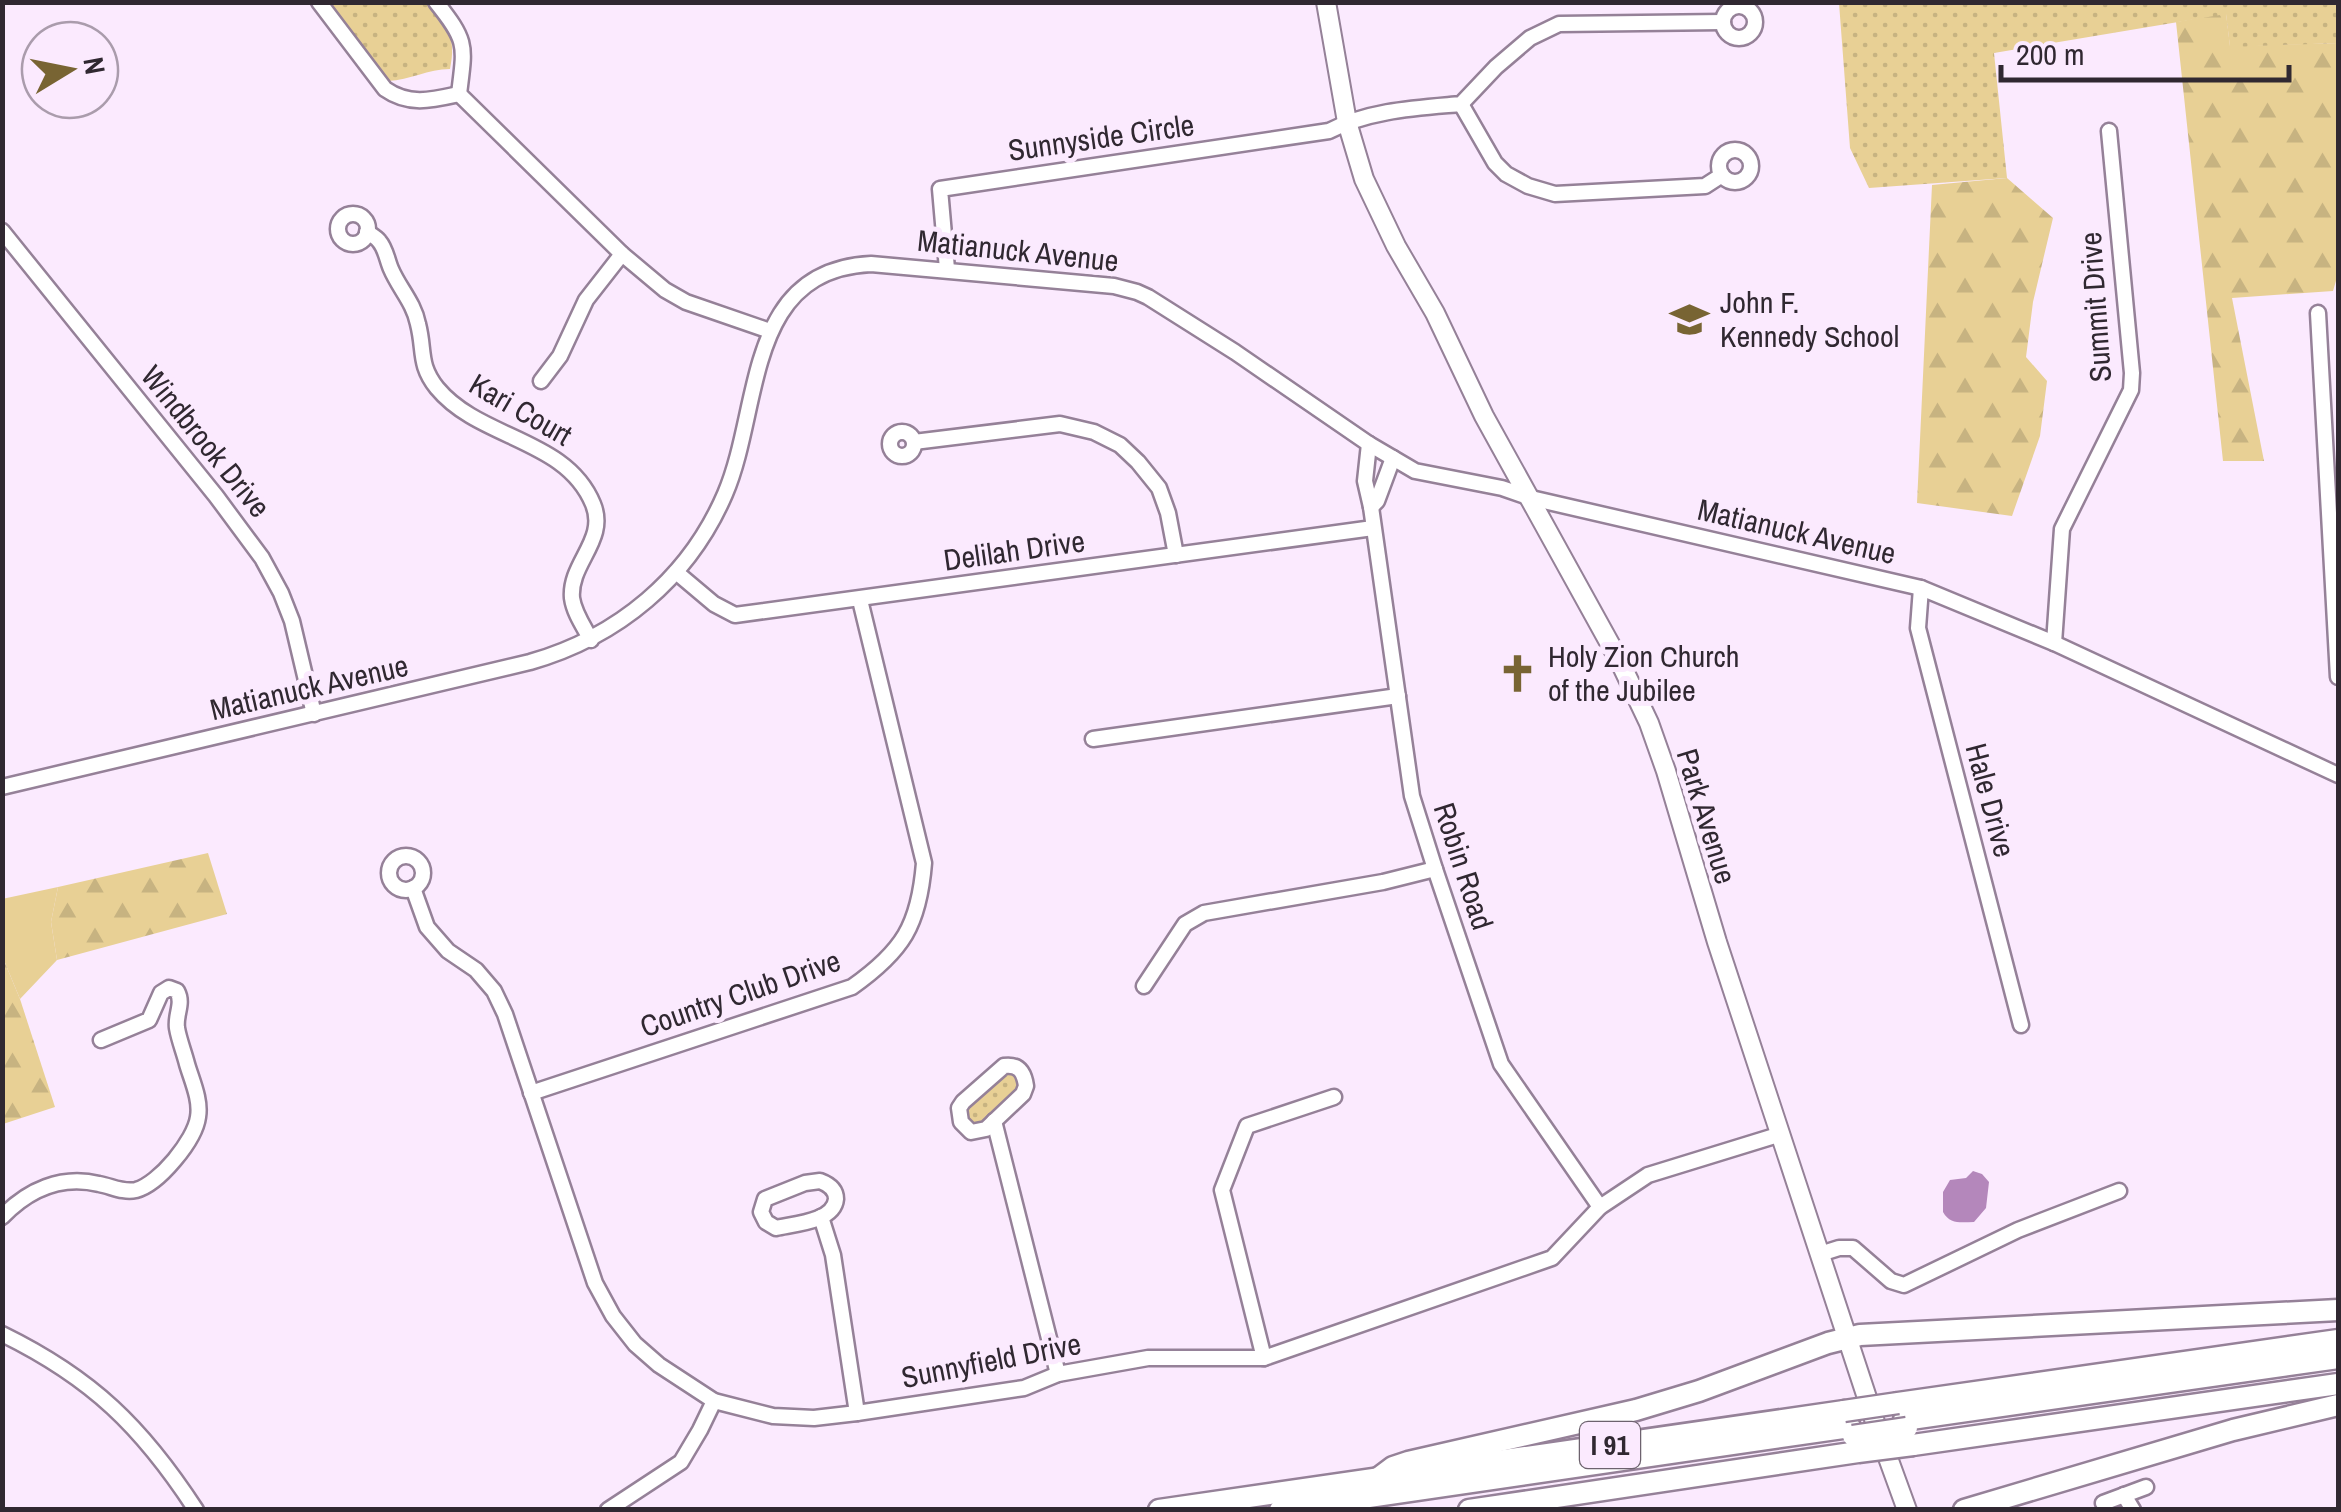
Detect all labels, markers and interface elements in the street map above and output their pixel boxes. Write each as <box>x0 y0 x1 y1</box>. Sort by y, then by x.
north arrow <box>20 20 120 120</box>
scale bar <box>2001 20 2288 82</box>
text: 200 m <box>2016 34 2084 74</box>
text: N <box>74 54 115 77</box>
street label: Sunnyside Circle <box>1005 104 1197 170</box>
street label: Matianuck Avenue <box>915 220 1121 280</box>
street label: Summit Drive <box>2070 231 2120 383</box>
place label: John F. Kennedy School <box>1720 282 1899 356</box>
school or university icon: John F. Kennedy School <box>1669 298 1711 340</box>
street label: Windbrook Drive <box>132 357 280 525</box>
street label: Kari Court <box>462 364 580 454</box>
street label: Matianuck Avenue <box>1694 489 1900 573</box>
street label: Delilah Drive <box>941 520 1087 580</box>
place label: Holy Zion Church of the Jubilee <box>1548 636 1739 710</box>
street label: Matianuck Avenue <box>206 645 412 729</box>
church icon: Holy Zion Church of the Jubilee <box>1497 652 1539 694</box>
street label: Hale Drive <box>1957 739 2025 861</box>
street label: Park Avenue <box>1668 744 1746 888</box>
street label: Robin Road <box>1425 797 1503 935</box>
street label: Country Club Drive <box>635 940 845 1046</box>
street label: Sunnyfield Drive <box>898 1323 1084 1397</box>
road number: I 91 <box>1580 1422 1640 1468</box>

